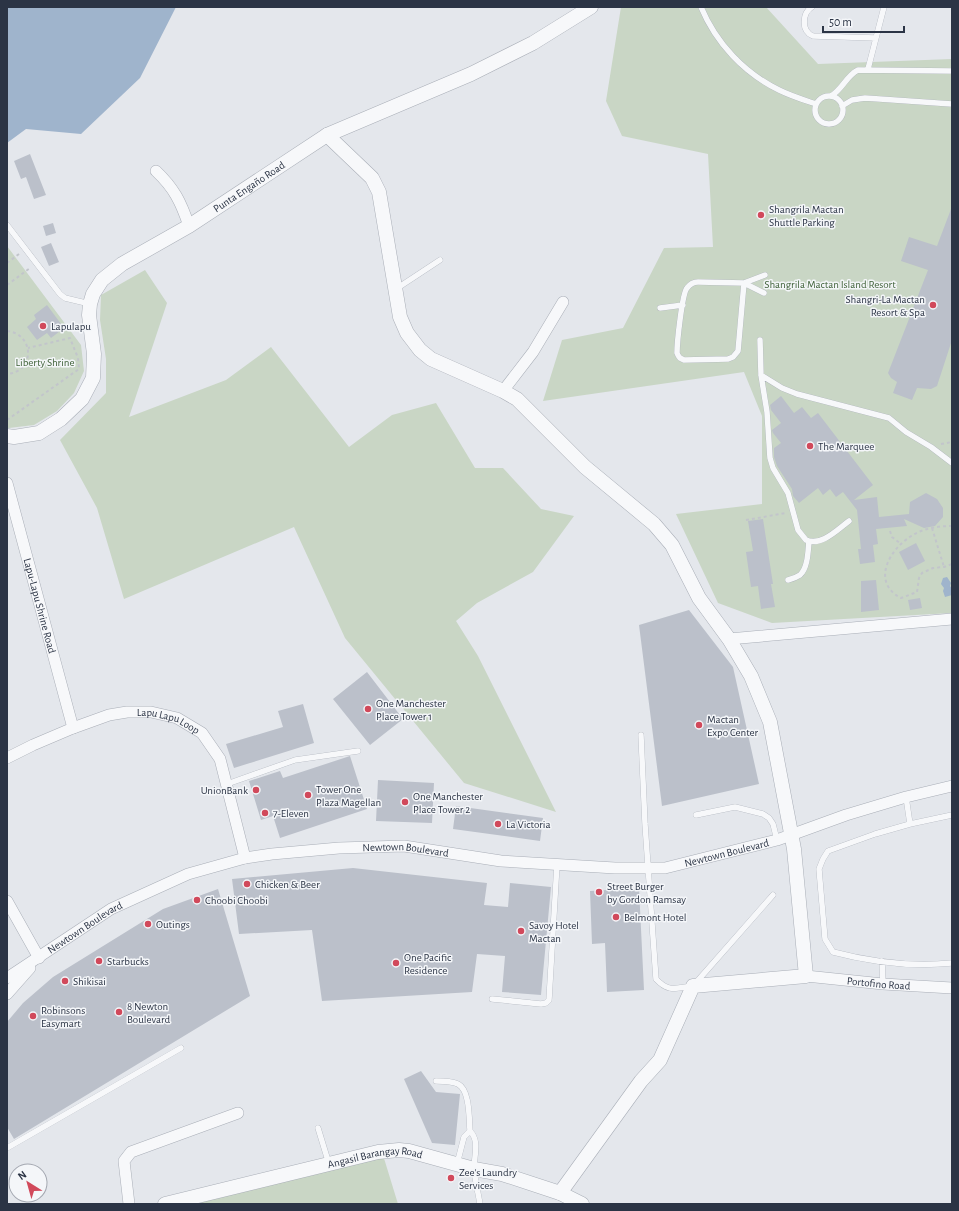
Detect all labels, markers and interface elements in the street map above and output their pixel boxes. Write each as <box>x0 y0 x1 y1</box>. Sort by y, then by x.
scale bar <box>823 8 904 34</box>
text: 50 m <box>829 16 852 28</box>
street label: Punta Engaño Road <box>211 159 287 214</box>
place label: Shangrila Mactan Shuttle Parking <box>769 204 844 228</box>
marker: Shangrila Mactan Shuttle Parking <box>756 210 766 220</box>
park label: Shangrila Mactan Island Resort <box>764 279 896 290</box>
place label: Shangri-La Mactan Resort & Spa <box>845 294 925 318</box>
marker: Shangri-La Mactan Resort & Spa <box>928 300 938 310</box>
marker: Lapulapu <box>38 321 48 331</box>
place label: Lapulapu <box>51 321 91 332</box>
park label: Liberty Shrine <box>15 357 75 368</box>
marker: The Marquee <box>805 441 815 451</box>
place label: The Marquee <box>818 441 874 452</box>
street label: Lapu-Lapu Shrine Road <box>21 557 58 655</box>
place label: One Manchester Place Tower 1 <box>376 698 446 722</box>
marker: One Manchester Place Tower 1 <box>363 704 373 714</box>
street label: Lapu Lapu Loop <box>137 707 202 736</box>
place label: Mactan Expo Center <box>707 714 759 738</box>
marker: Mactan Expo Center <box>694 720 704 730</box>
place label: Tower One Plaza Magellan <box>316 784 381 808</box>
place label: UnionBank <box>201 785 248 796</box>
marker: UnionBank <box>251 785 261 795</box>
marker: Tower One Plaza Magellan <box>303 790 313 800</box>
place label: One Manchester Place Tower 2 <box>413 791 483 815</box>
marker: One Manchester Place Tower 2 <box>400 797 410 807</box>
marker: 7-Eleven <box>260 808 270 818</box>
place label: 7-Eleven <box>273 808 309 819</box>
marker: La Victoria <box>493 819 503 829</box>
place label: La Victoria <box>506 819 551 830</box>
street label: Newtown Boulevard <box>683 837 770 869</box>
street label: Newtown Boulevard <box>362 841 450 859</box>
marker: Chicken & Beer <box>242 879 252 889</box>
place label: Chicken & Beer <box>255 879 320 890</box>
place label: Street Burger by Gordon Ramsay <box>607 881 686 905</box>
marker: Street Burger by Gordon Ramsay <box>594 887 604 897</box>
marker: Choobi Choobi <box>192 895 202 905</box>
place label: Choobi Choobi <box>205 895 268 906</box>
street label: Newtown Boulevard <box>46 900 124 956</box>
marker: Belmont Hotel <box>611 912 621 922</box>
place label: Belmont Hotel <box>624 912 687 923</box>
marker: Outings <box>143 919 153 929</box>
place label: Outings <box>156 919 190 930</box>
place label: Savoy Hotel Mactan <box>529 920 579 944</box>
marker: Savoy Hotel Mactan <box>516 926 526 936</box>
place label: One Pacific Residence <box>404 952 452 976</box>
marker: Starbucks <box>94 956 104 966</box>
place label: Starbucks <box>107 956 149 967</box>
marker: One Pacific Residence <box>391 958 401 968</box>
street label: Portofino Road <box>846 975 911 992</box>
marker: Shikisai <box>60 976 70 986</box>
place label: Shikisai <box>73 976 106 987</box>
place label: 8 Newton Boulevard <box>127 1001 171 1025</box>
place label: Robinsons Easymart <box>41 1005 85 1029</box>
marker: 8 Newton Boulevard <box>114 1007 124 1017</box>
marker: Robinsons Easymart <box>28 1011 38 1021</box>
street label: Angasil Barangay Road <box>326 1145 424 1170</box>
north arrow <box>8 1163 48 1203</box>
place label: Zee's Laundry Services <box>459 1167 517 1191</box>
text: N <box>16 1169 29 1182</box>
marker: Zee's Laundry Services <box>446 1173 456 1183</box>

